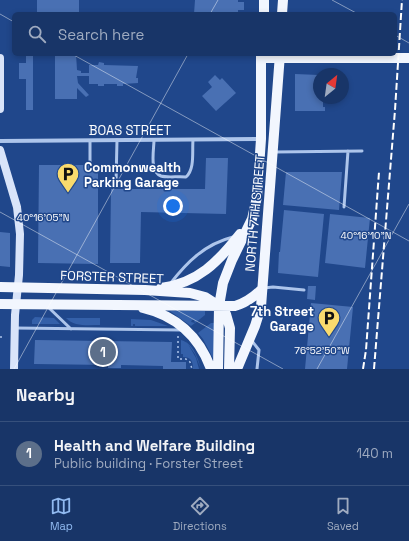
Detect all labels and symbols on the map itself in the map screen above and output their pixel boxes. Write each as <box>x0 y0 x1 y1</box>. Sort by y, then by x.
north arrow <box>313 68 349 104</box>
street label: BOAS STREET <box>89 122 172 139</box>
street label: NORTH 7TH STREET <box>241 153 269 272</box>
place label: Commonwealth Parking Garage <box>84 159 181 191</box>
parking icon: Commonwealth Parking Garage <box>55 161 81 194</box>
your location <box>163 196 183 216</box>
text: 40°16'05"N <box>17 211 69 224</box>
text: 40°16'10"N <box>341 229 391 242</box>
street label: FORSTER STREET <box>60 267 164 287</box>
place label: 7th Street Garage <box>250 303 314 335</box>
parking icon: 7th Street Garage <box>316 305 342 338</box>
pin: 1 <box>90 337 116 367</box>
text: 76°52'50"W <box>294 344 350 357</box>

